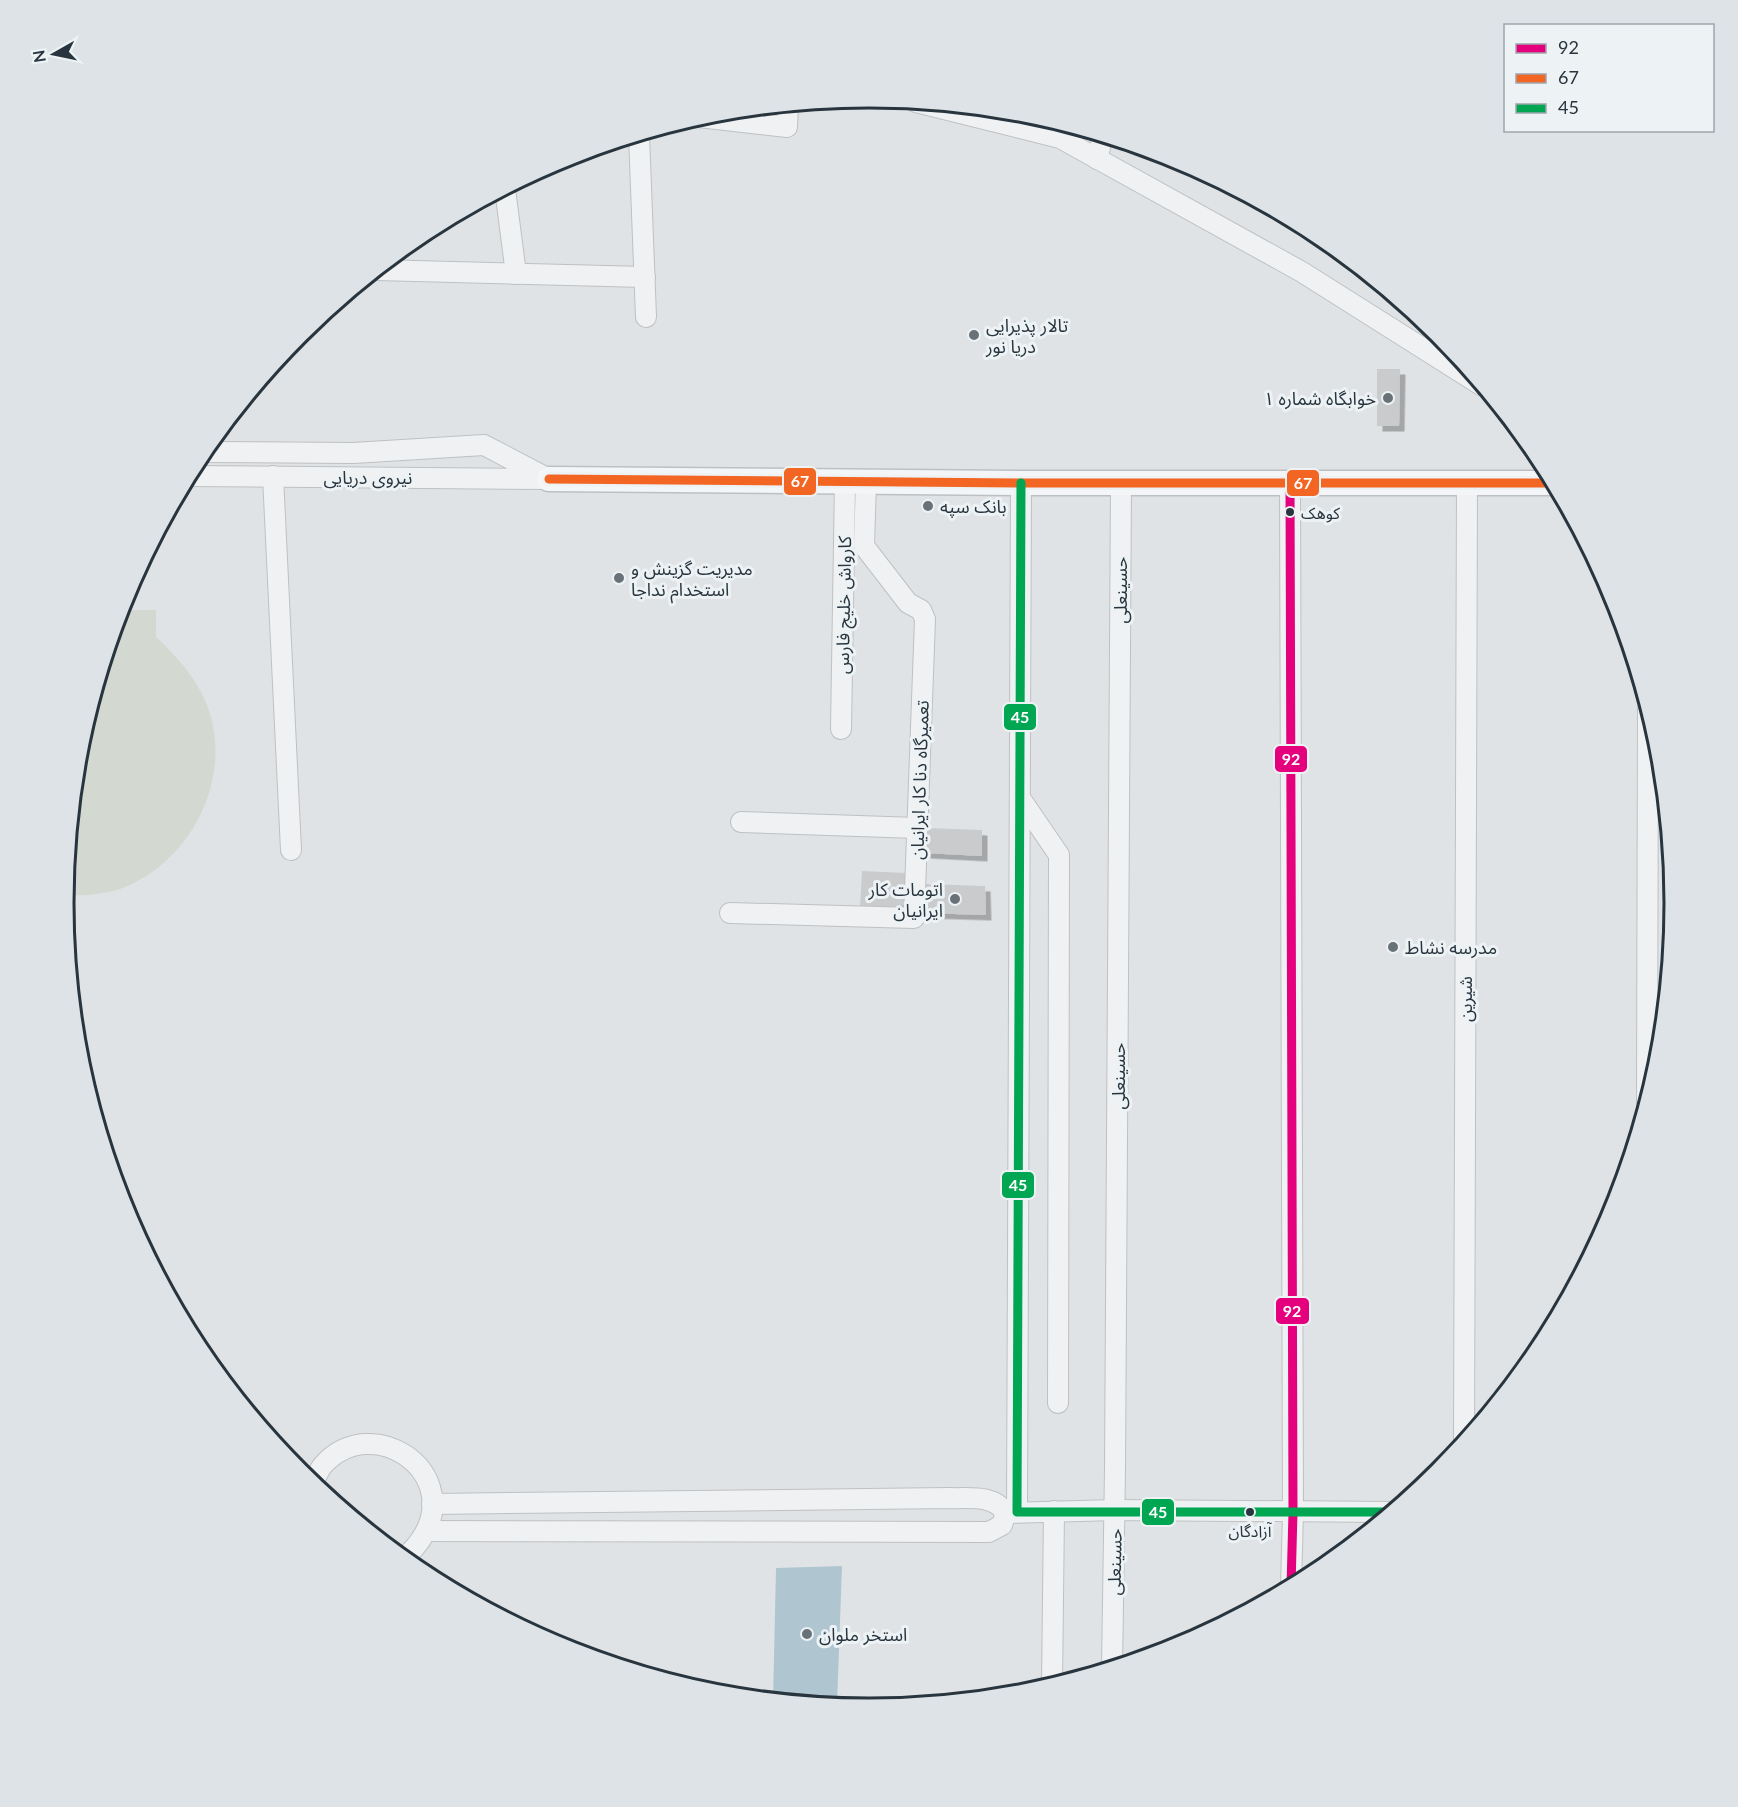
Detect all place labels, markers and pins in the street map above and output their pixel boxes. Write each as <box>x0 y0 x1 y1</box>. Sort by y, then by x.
place label: تالار پذیرایی دریا نور <box>985 314 1068 358</box>
marker: تالار پذیرایی دریا نور <box>967 328 981 342</box>
place label: خوابگاه شماره ۱ <box>1264 387 1376 410</box>
marker: خوابگاه شماره ۱ <box>1381 391 1395 405</box>
place label: بانک سپه <box>940 495 1007 518</box>
marker: بانک سپه <box>921 499 935 513</box>
place label: کوهک <box>1301 503 1340 523</box>
marker: کوهک <box>1284 506 1296 518</box>
place label: مدیریت گزینش و استخدام نداجا <box>631 557 753 604</box>
marker: مدیریت گزینش و استخدام نداجا <box>612 571 626 585</box>
place label: اتومات کار ایرانیان <box>867 878 943 922</box>
marker: اتومات کار ایرانیان <box>948 892 962 906</box>
place label: مدرسه نشاط <box>1405 936 1497 959</box>
marker: مدرسه نشاط <box>1386 940 1400 954</box>
marker: آزادگان <box>1244 1506 1256 1518</box>
place label: آزادگان <box>1229 1521 1273 1541</box>
place label: استخر ملوان <box>819 1623 907 1646</box>
marker: استخر ملوان <box>800 1627 814 1641</box>

